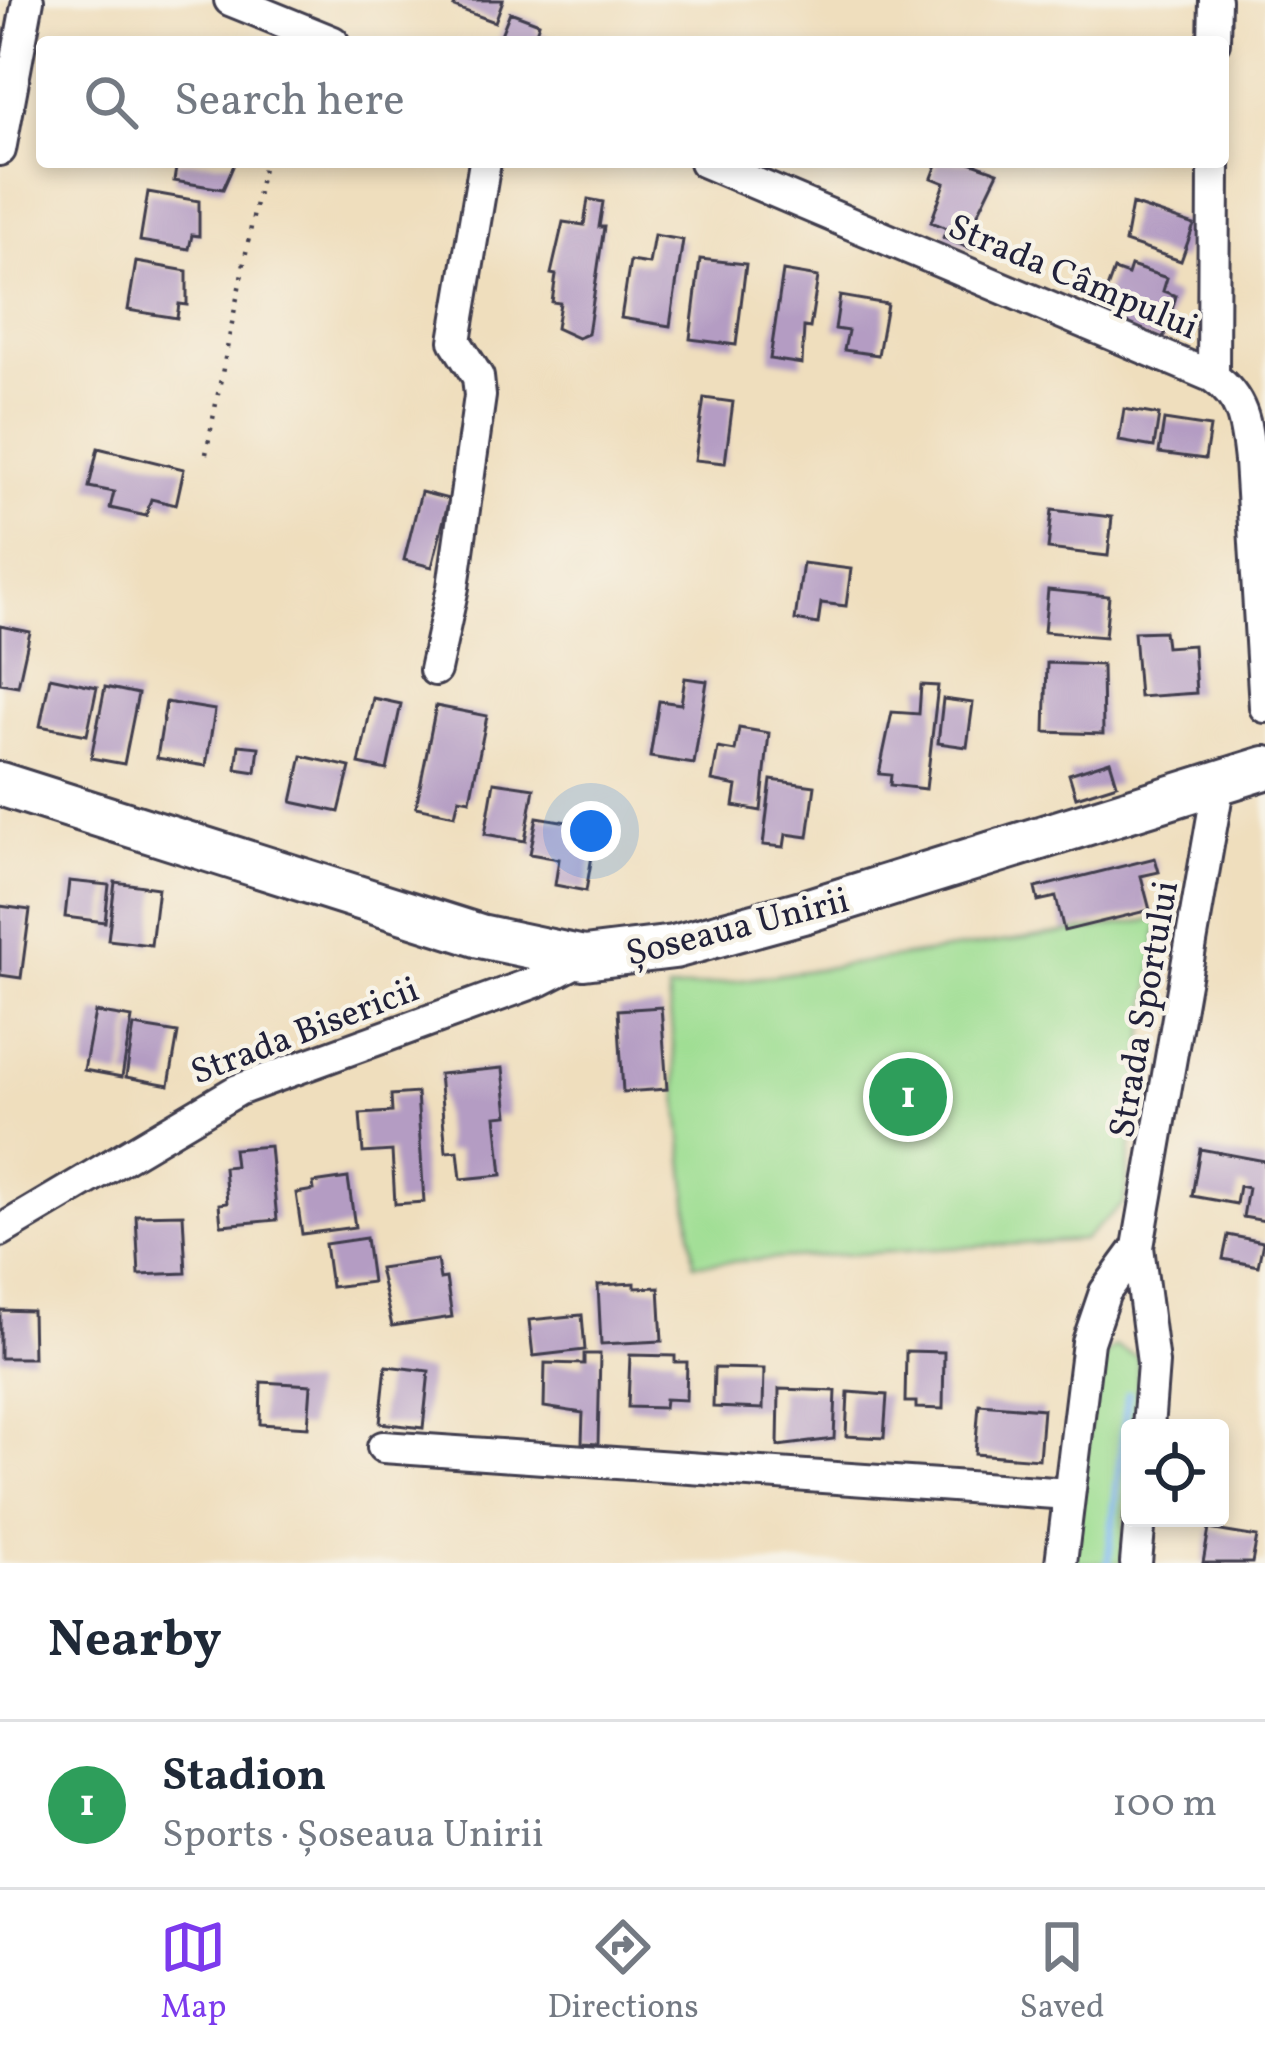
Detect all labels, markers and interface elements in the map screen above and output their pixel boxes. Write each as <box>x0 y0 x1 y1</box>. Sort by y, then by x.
search box <box>36 36 1229 168</box>
icon: search <box>78 69 144 135</box>
text: Search here <box>174 71 405 134</box>
street label: Strada Câmpului <box>940 203 1205 354</box>
your location <box>561 801 621 861</box>
street label: Șoseaua Unirii <box>621 877 855 981</box>
street label: Strada Sportului <box>1099 877 1193 1142</box>
street label: Strada Bisericii <box>184 966 427 1099</box>
pin: 1 <box>869 1052 947 1142</box>
map controls <box>1121 1419 1229 1527</box>
button: locate <box>1121 1419 1229 1527</box>
text: Nearby <box>48 1606 222 1677</box>
text: Stadion <box>162 1746 326 1809</box>
text: 1 <box>79 1778 95 1832</box>
text: 100 m <box>1112 1778 1217 1832</box>
text: Sports · Șoseaua Unirii <box>162 1809 544 1863</box>
tab: Map <box>160 1914 227 2032</box>
tab: Directions <box>547 1914 699 2032</box>
tab: Saved <box>1020 1914 1105 2032</box>

